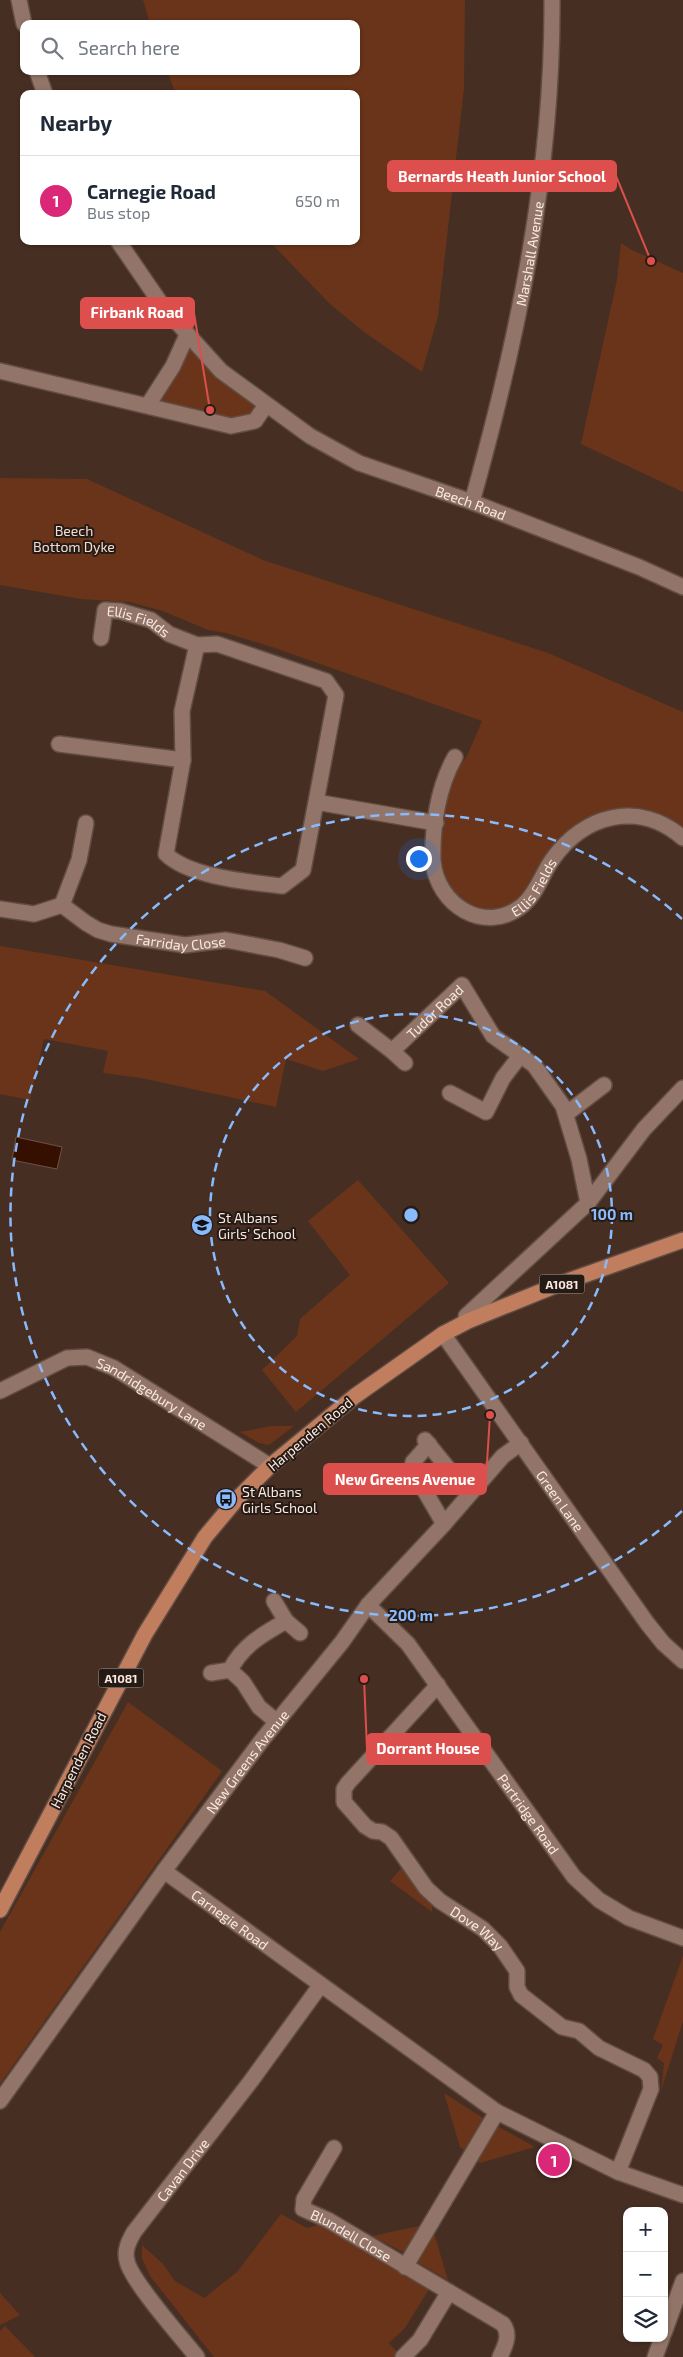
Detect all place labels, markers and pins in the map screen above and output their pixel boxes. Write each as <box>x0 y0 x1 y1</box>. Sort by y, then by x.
callout: Bernards Heath Junior School <box>388 161 616 191</box>
callout: Firbank Road <box>81 298 194 328</box>
centre of rings <box>402 1206 420 1224</box>
place label: St Albans Girls' School <box>218 1209 297 1242</box>
school or university icon: St Albans Girls' School <box>190 1213 214 1237</box>
callout: New Greens Avenue <box>324 1464 486 1494</box>
place label: St Albans Girls School <box>242 1483 318 1516</box>
bus stop icon: St Albans Girls School <box>214 1487 238 1511</box>
callout: Dorrant House <box>367 1734 490 1764</box>
pin: 1 <box>538 2141 570 2179</box>

